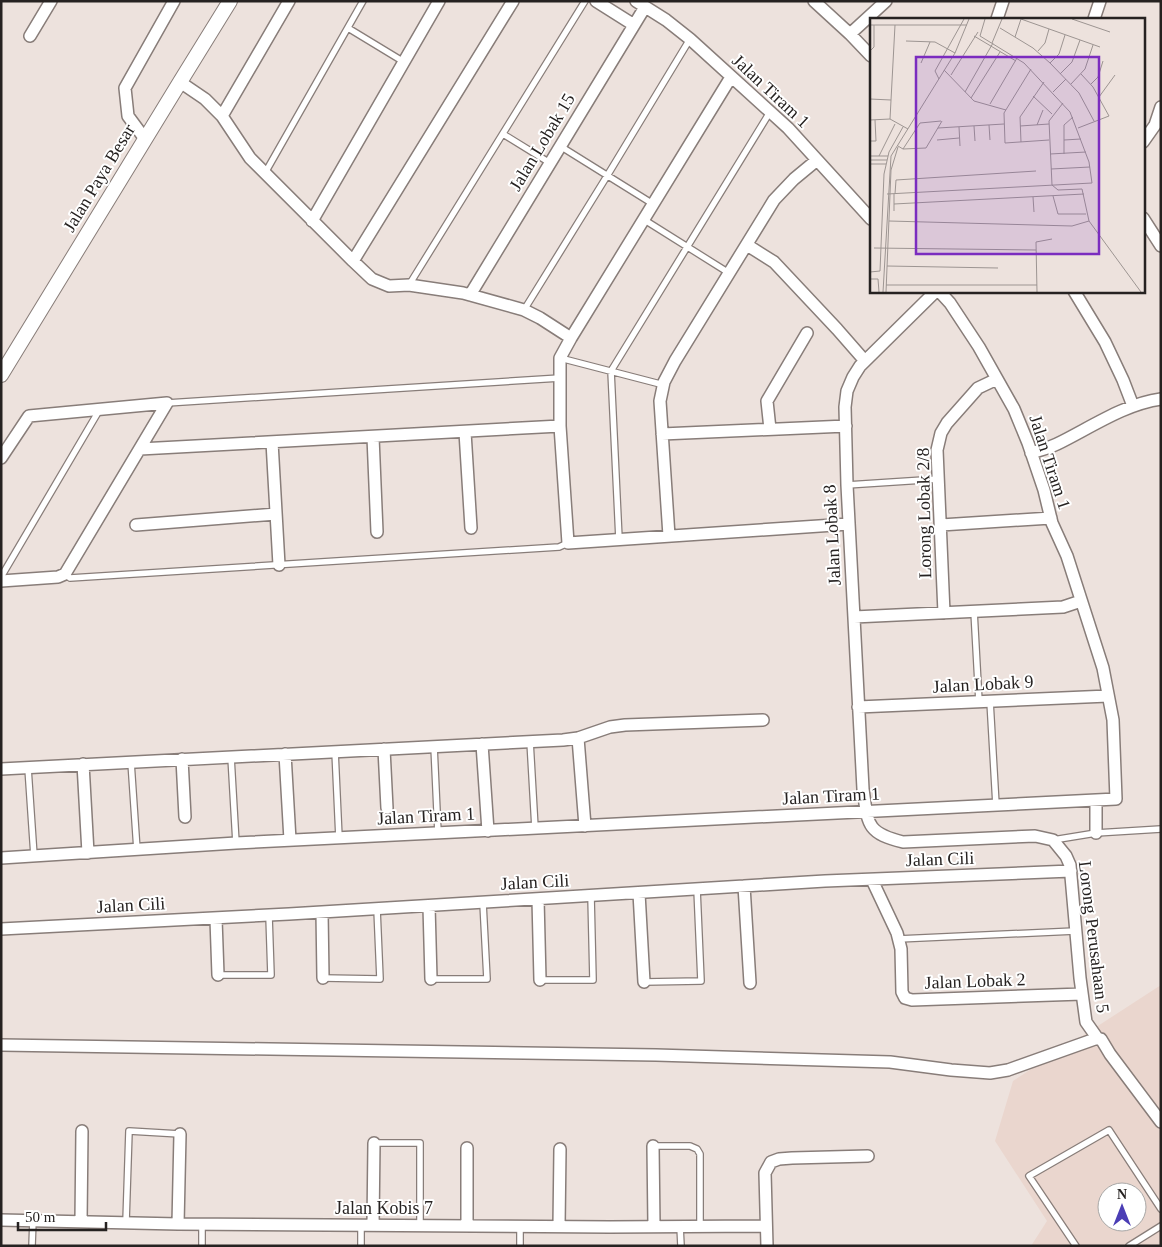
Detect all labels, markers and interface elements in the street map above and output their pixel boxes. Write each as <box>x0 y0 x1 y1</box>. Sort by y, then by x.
inset map <box>870 18 1144 292</box>
street label: Jalan Tiram 1 <box>728 50 814 132</box>
street label: Jalan Lobak 15 <box>505 90 579 194</box>
street label: Jalan Paya Besar <box>59 121 139 235</box>
street label: Jalan Tiram 1 <box>1025 412 1075 512</box>
street label: Lorong Lobak 2/8 <box>913 447 935 579</box>
street label: Jalan Lobak 8 <box>819 484 845 586</box>
street label: Jalan Lobak 9 <box>932 671 1034 697</box>
street label: Jalan Tiram 1 <box>782 783 880 809</box>
street label: Jalan Tiram 1 <box>377 803 475 829</box>
street label: Jalan Cili <box>905 848 975 870</box>
street label: Lorong Perusahaan 5 <box>1075 860 1113 1014</box>
street label: Jalan Cili <box>500 870 570 894</box>
street label: Jalan Cili <box>96 893 166 917</box>
street label: Jalan Lobak 2 <box>924 969 1026 993</box>
north arrow <box>1097 1182 1147 1232</box>
text: N <box>1117 1187 1127 1202</box>
street label: Jalan Kobis 7 <box>335 1198 433 1218</box>
scale bar <box>18 1200 105 1232</box>
text: 50 m <box>25 1209 56 1225</box>

